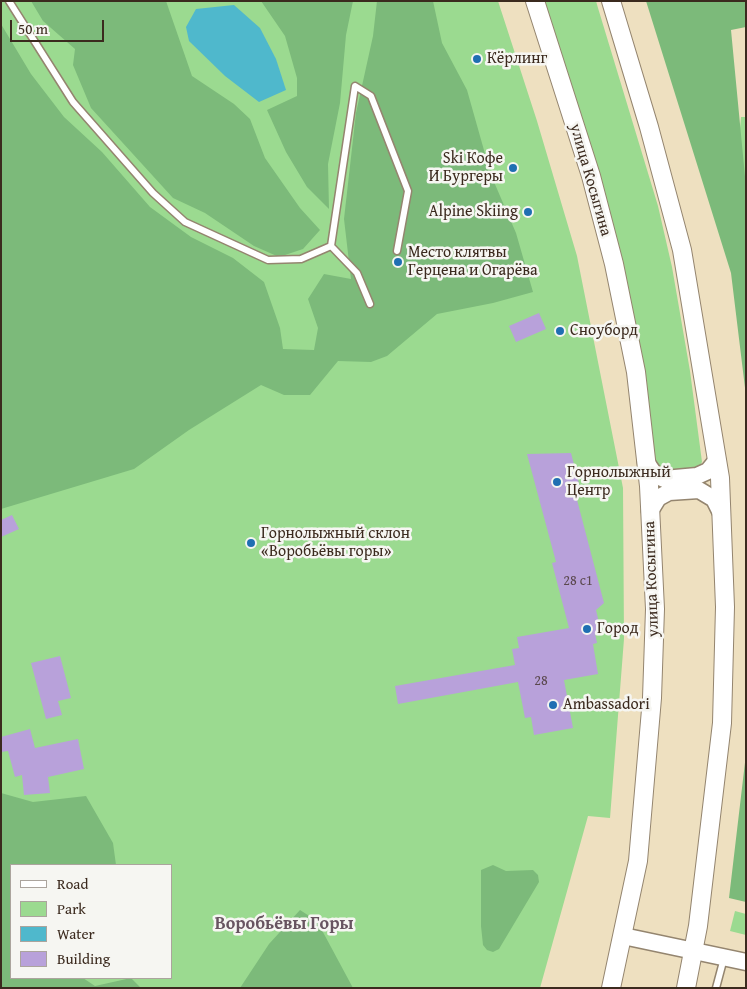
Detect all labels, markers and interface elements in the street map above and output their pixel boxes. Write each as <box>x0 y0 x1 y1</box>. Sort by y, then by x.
scale bar <box>12 10 106 42</box>
text: 50 m <box>18 18 48 39</box>
place label: Кёрлинг <box>487 49 547 69</box>
marker: Кёрлинг <box>471 53 483 65</box>
street label: улица Косыгина <box>565 122 615 238</box>
place label: Ski Кофе И Бургеры <box>429 149 503 187</box>
marker: Ski Кофе И Бургеры <box>507 162 519 174</box>
place label: Alpine Skiing <box>429 202 518 222</box>
marker: Alpine Skiing <box>522 206 534 218</box>
place label: Место клятвы Герцена и Огарёва <box>408 243 538 281</box>
marker: Место клятвы Герцена и Огарёва <box>392 256 404 268</box>
place label: Сноуборд <box>570 321 638 341</box>
marker: Сноуборд <box>554 325 566 337</box>
place label: Горнолыжный Центр <box>567 463 671 501</box>
marker: Горнолыжный Центр <box>551 476 563 488</box>
street label: улица Косыгина <box>640 521 664 637</box>
place label: Горнолыжный склон «Воробьёвы горы» <box>261 524 410 562</box>
marker: Горнолыжный склон «Воробьёвы горы» <box>245 537 257 549</box>
house number: 28 с1 <box>563 573 593 589</box>
place label: Город <box>597 619 638 639</box>
marker: Город <box>581 623 593 635</box>
house number: 28 <box>534 673 548 689</box>
place label: Ambassadori <box>563 695 650 715</box>
marker: Ambassadori <box>547 699 559 711</box>
legend <box>10 864 172 979</box>
text: Road <box>57 873 88 894</box>
text: Park <box>57 898 86 919</box>
district label: Воробьёвы Горы <box>215 913 353 935</box>
text: Water <box>57 923 95 944</box>
text: Building <box>57 948 110 969</box>

